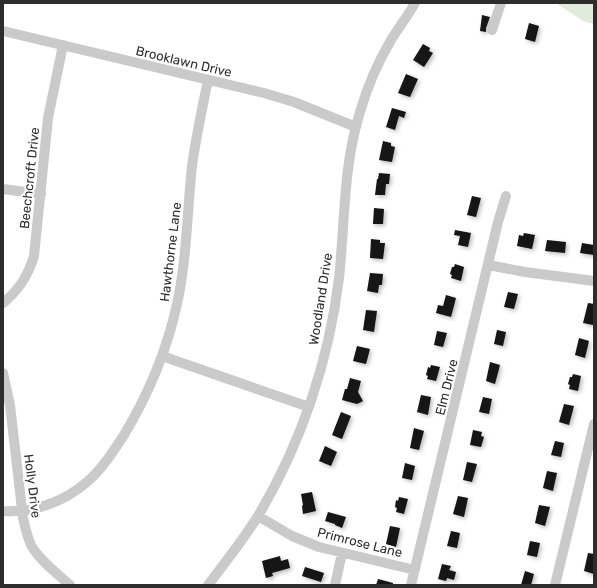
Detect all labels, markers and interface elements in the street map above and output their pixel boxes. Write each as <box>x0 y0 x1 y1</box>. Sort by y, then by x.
street label: Brooklawn Drive <box>134 43 233 80</box>
street label: Beechcroft Drive <box>17 126 42 230</box>
street label: Hawthorne Lane <box>157 201 184 303</box>
street label: Woodland Drive <box>306 252 335 346</box>
street label: Elm Drive <box>432 358 461 417</box>
street label: Holly Drive <box>21 453 44 519</box>
street label: Primrose Lane <box>316 525 404 560</box>

